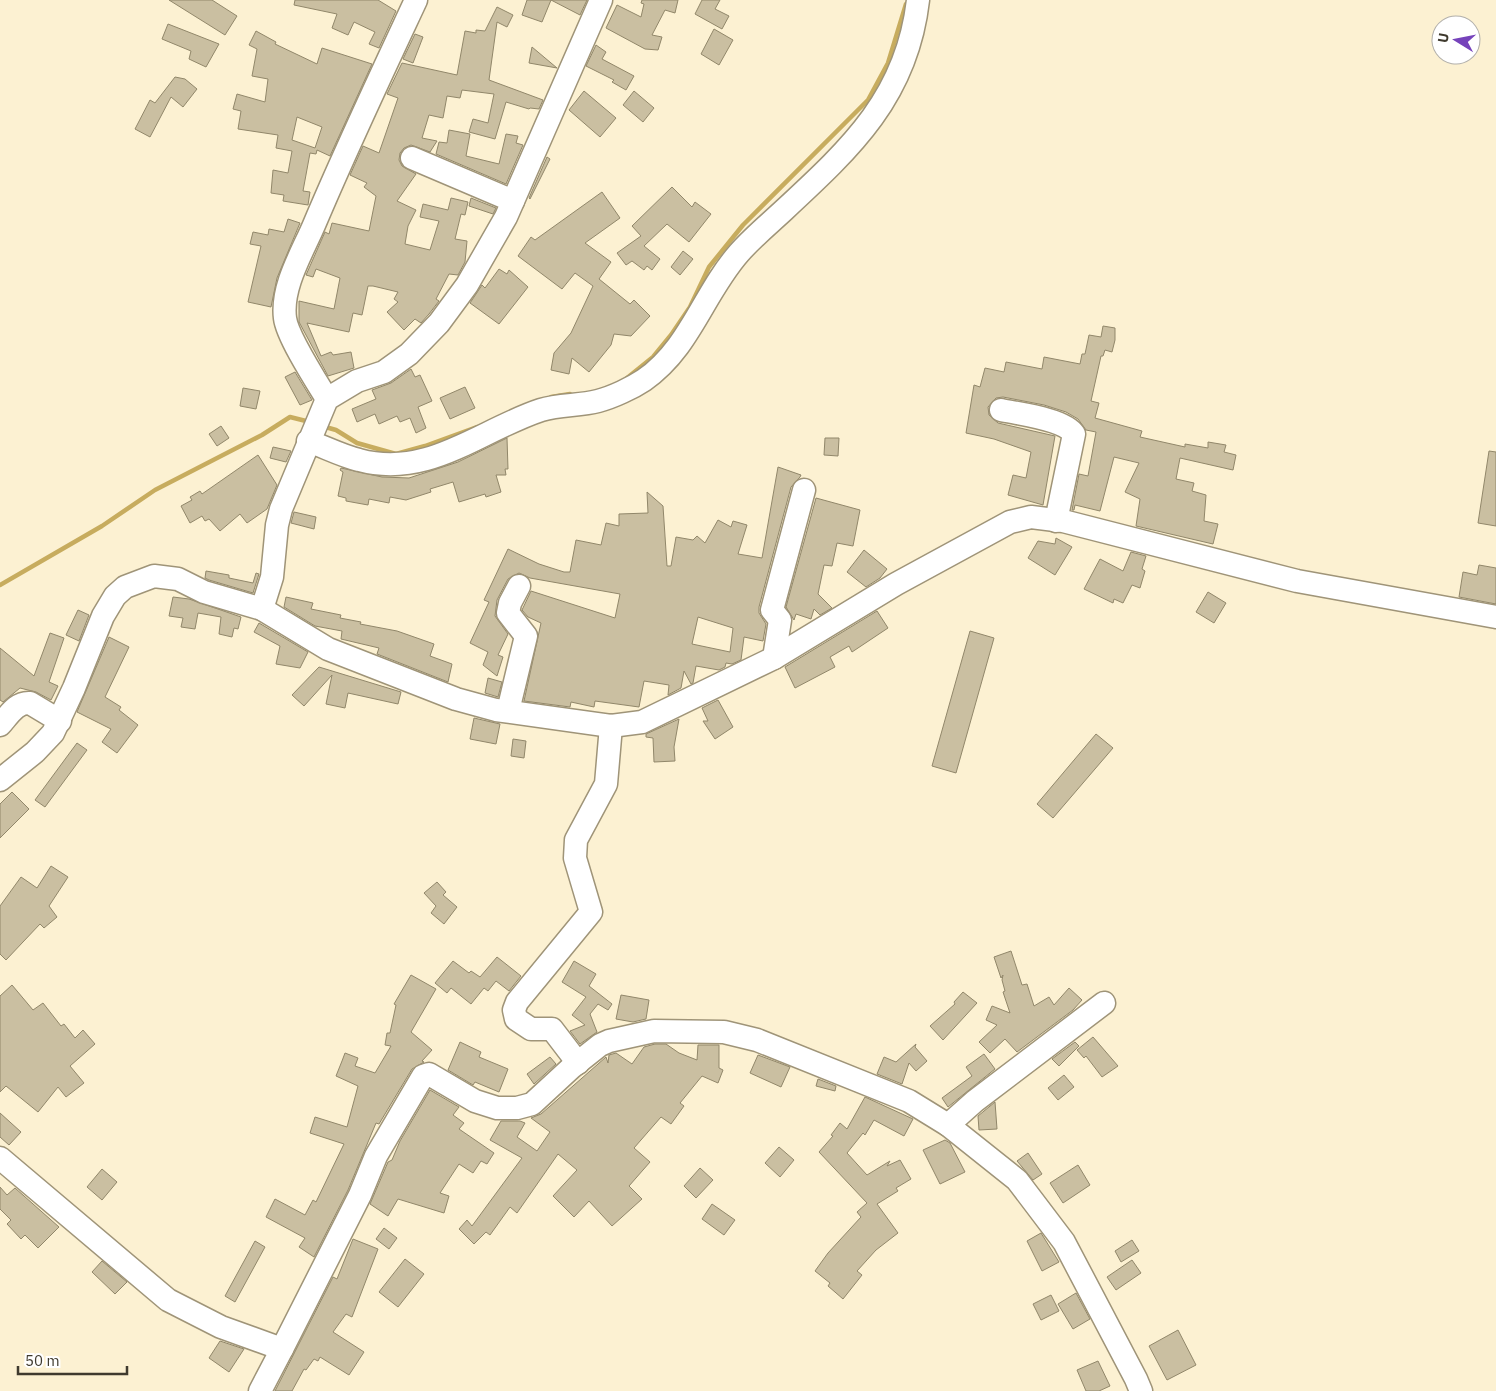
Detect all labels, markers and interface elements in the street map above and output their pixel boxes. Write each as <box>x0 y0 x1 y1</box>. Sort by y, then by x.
north arrow <box>1431 15 1481 65</box>
text: U <box>1433 31 1453 44</box>
scale bar <box>18 1344 126 1376</box>
text: 50 m <box>25 1351 60 1370</box>

